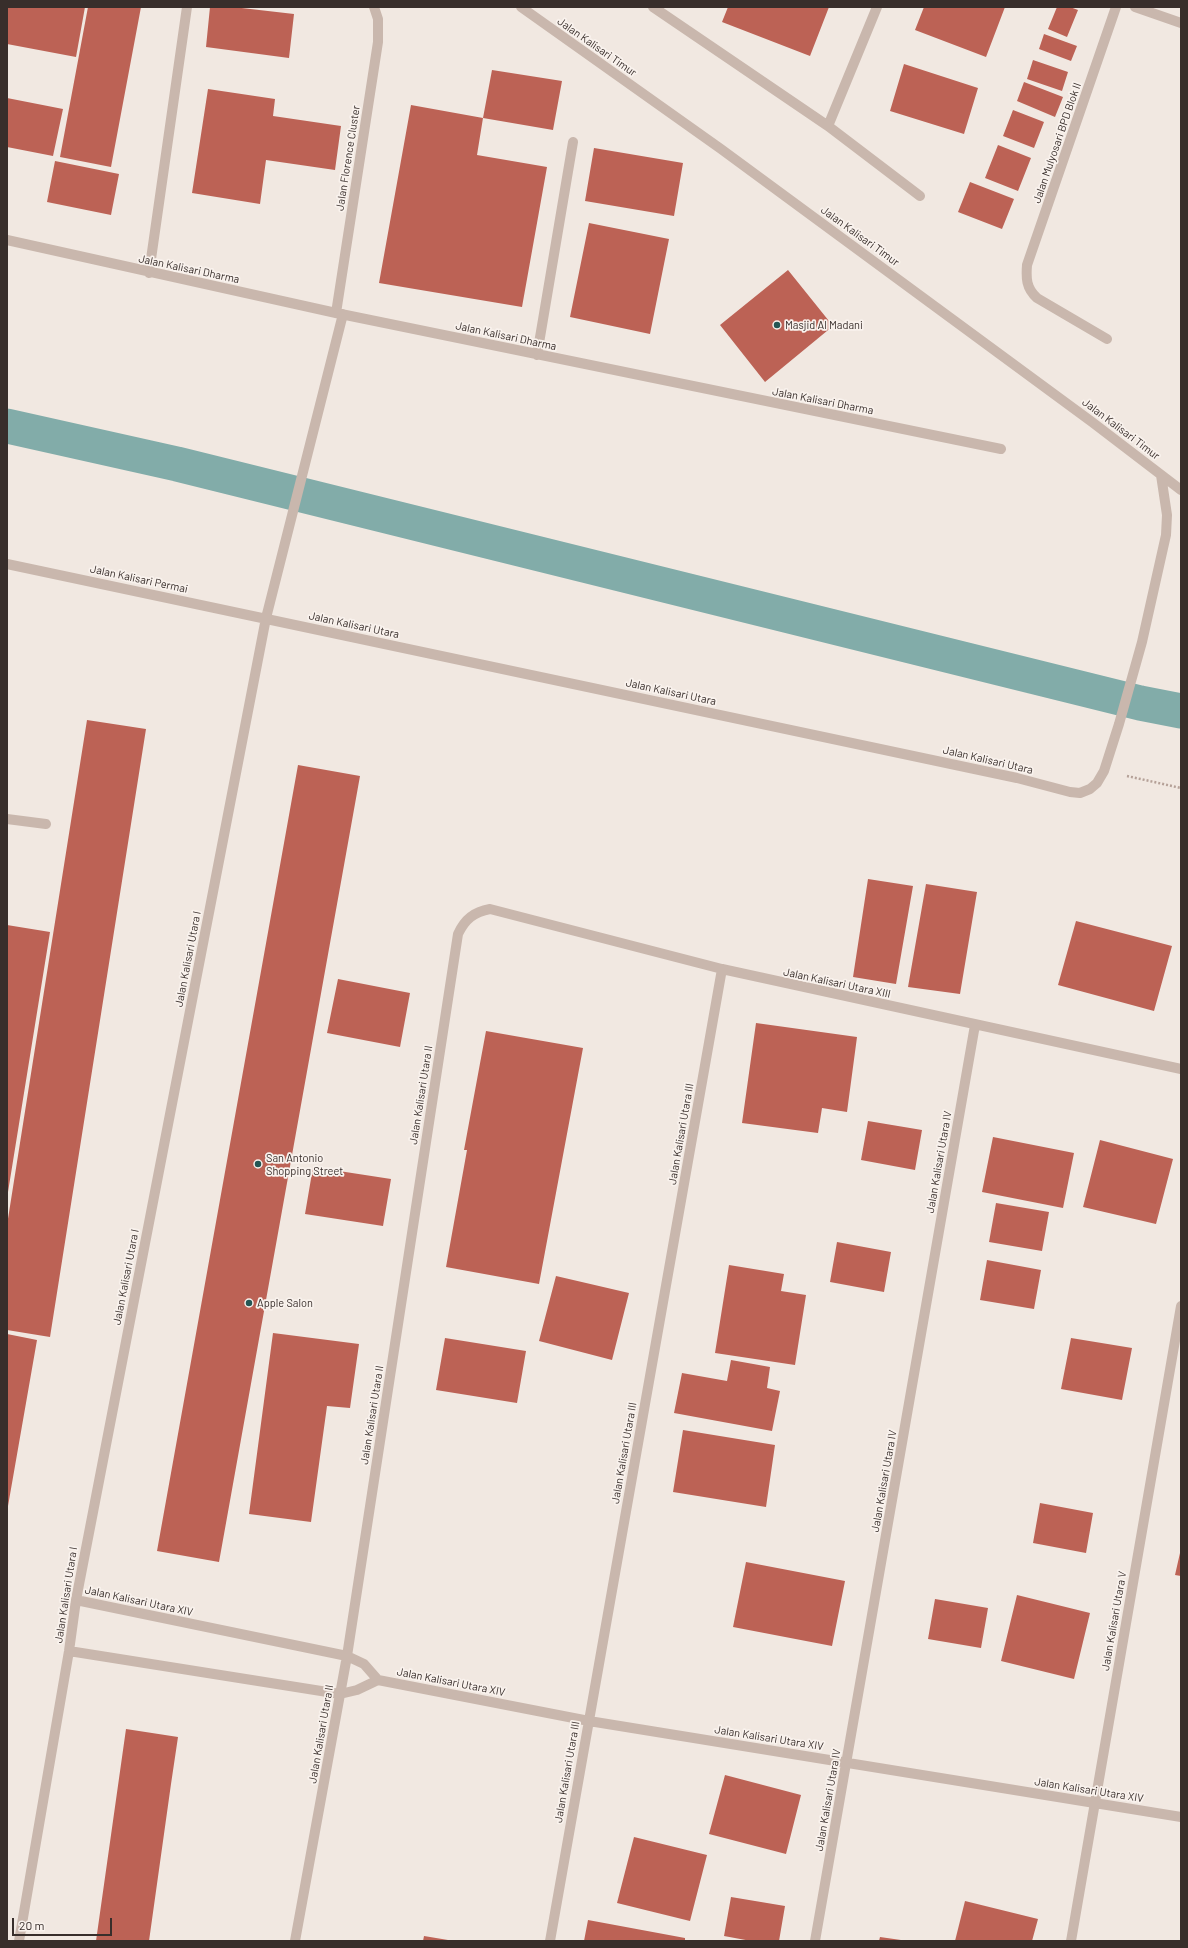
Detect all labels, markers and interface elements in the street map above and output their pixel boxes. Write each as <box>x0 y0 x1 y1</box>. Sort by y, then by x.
street label: Jalan Kalisari Timur <box>555 15 639 79</box>
street label: Jalan Mulyosari BPD Blok II <box>1030 81 1084 205</box>
street label: Jalan Florence Cluster <box>333 104 363 212</box>
street label: Jalan Kalisari Timur <box>818 203 902 269</box>
street label: Jalan Kalisari Dharma <box>137 252 241 286</box>
place label: Masjid Al Madani <box>785 318 863 332</box>
street label: Jalan Kalisari Dharma <box>454 319 558 353</box>
marker: Masjid Al Madani <box>772 320 782 330</box>
street label: Jalan Kalisari Dharma <box>771 385 875 417</box>
street label: Jalan Kalisari Timur <box>1080 396 1162 462</box>
street label: Jalan Kalisari Permai <box>89 562 189 596</box>
street label: Jalan Kalisari Utara <box>308 609 400 641</box>
street label: Jalan Kalisari Utara <box>625 676 717 708</box>
street label: Jalan Kalisari Utara <box>942 743 1034 777</box>
street label: Jalan Kalisari Utara I <box>172 910 204 1008</box>
street label: Jalan Kalisari Utara XIII <box>782 965 892 1001</box>
street label: Jalan Kalisari Utara II <box>407 1045 435 1145</box>
street label: Jalan Kalisari Utara III <box>666 1082 696 1186</box>
street label: Jalan Kalisari Utara IV <box>923 1110 955 1214</box>
place label: San Antonio Shopping Street <box>266 1151 343 1177</box>
marker: San Antonio Shopping Street <box>253 1159 263 1169</box>
street label: Jalan Kalisari Utara I <box>110 1228 142 1326</box>
place label: Apple Salon <box>257 1296 313 1310</box>
marker: Apple Salon <box>244 1298 254 1308</box>
street label: Jalan Kalisari Utara II <box>358 1365 386 1465</box>
street label: Jalan Kalisari Utara III <box>609 1401 639 1505</box>
street label: Jalan Kalisari Utara IV <box>868 1429 900 1533</box>
street label: Jalan Kalisari Utara I <box>52 1546 80 1644</box>
street label: Jalan Kalisari Utara V <box>1099 1570 1129 1672</box>
street label: Jalan Kalisari Utara XIV <box>84 1583 194 1619</box>
street label: Jalan Kalisari Utara XIV <box>396 1665 506 1699</box>
street label: Jalan Kalisari Utara II <box>306 1684 336 1784</box>
street label: Jalan Kalisari Utara III <box>552 1720 582 1824</box>
street label: Jalan Kalisari Utara XIV <box>714 1723 824 1753</box>
street label: Jalan Kalisari Utara IV <box>812 1748 844 1852</box>
street label: Jalan Kalisari Utara XIV <box>1034 1775 1144 1805</box>
scale bar <box>14 1910 114 1936</box>
text: 20 m <box>19 1918 45 1932</box>

